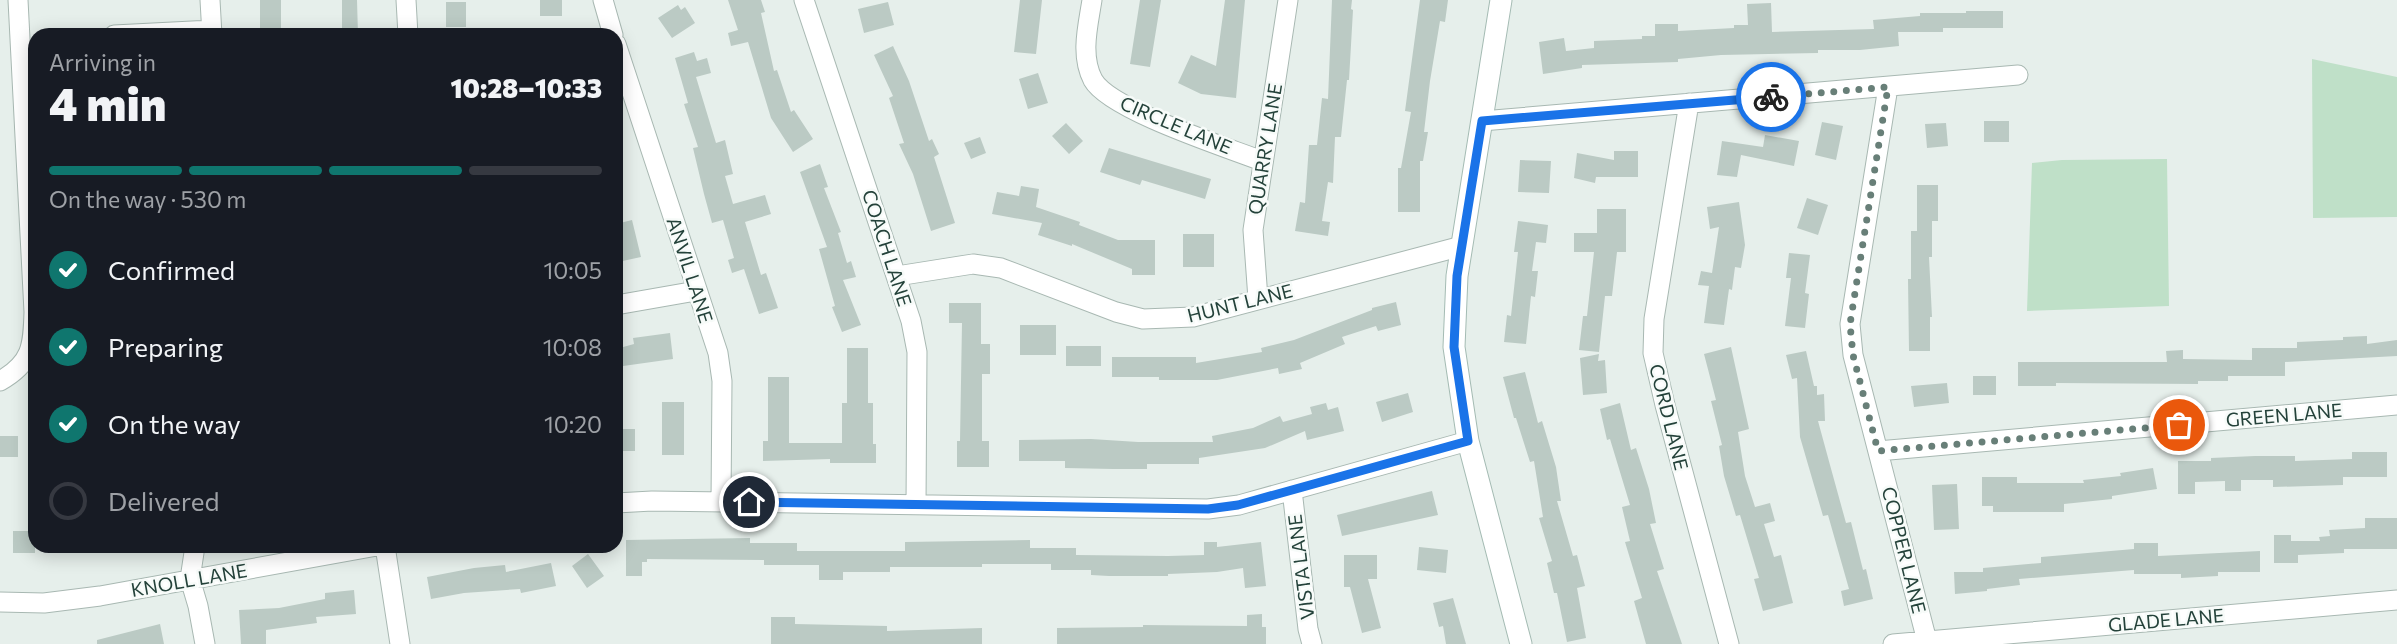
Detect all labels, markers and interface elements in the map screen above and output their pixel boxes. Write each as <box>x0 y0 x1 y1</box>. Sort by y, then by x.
text: Arriving in <box>49 48 156 76</box>
courier <box>1736 62 1806 132</box>
text: 10:28–10:33 <box>450 72 602 103</box>
text: 4 min <box>49 74 167 130</box>
icon: bike <box>1752 78 1790 116</box>
street label: QUARRY LANE <box>1243 82 1286 216</box>
street label: CIRCLE LANE <box>1117 91 1236 158</box>
text: On the way · 530 m <box>49 185 246 213</box>
street label: COACH LANE <box>858 187 917 309</box>
street label: ANVIL LANE <box>663 214 718 326</box>
icon: check <box>49 251 87 289</box>
text: Confirmed <box>108 254 235 285</box>
text: 10:05 <box>544 256 602 284</box>
street label: HUNT LANE <box>1185 278 1295 327</box>
icon: check <box>49 328 87 366</box>
text: Preparing <box>108 331 223 362</box>
text: 10:08 <box>543 333 602 361</box>
street label: CORD LANE <box>1645 361 1694 472</box>
pin <box>2149 395 2209 455</box>
street label: GREEN LANE <box>2225 398 2343 431</box>
icon: check <box>49 405 87 443</box>
icon: bag <box>2160 406 2198 444</box>
text: On the way <box>108 408 241 439</box>
text: 10:20 <box>544 410 602 438</box>
pin <box>719 472 779 532</box>
icon: home <box>730 483 768 521</box>
street label: COPPER LANE <box>1878 484 1931 616</box>
text: Delivered <box>108 485 219 516</box>
street label: VISTA LANE <box>1283 513 1318 621</box>
street label: KNOLL LANE <box>129 558 249 601</box>
street label: GLADE LANE <box>2107 603 2225 636</box>

